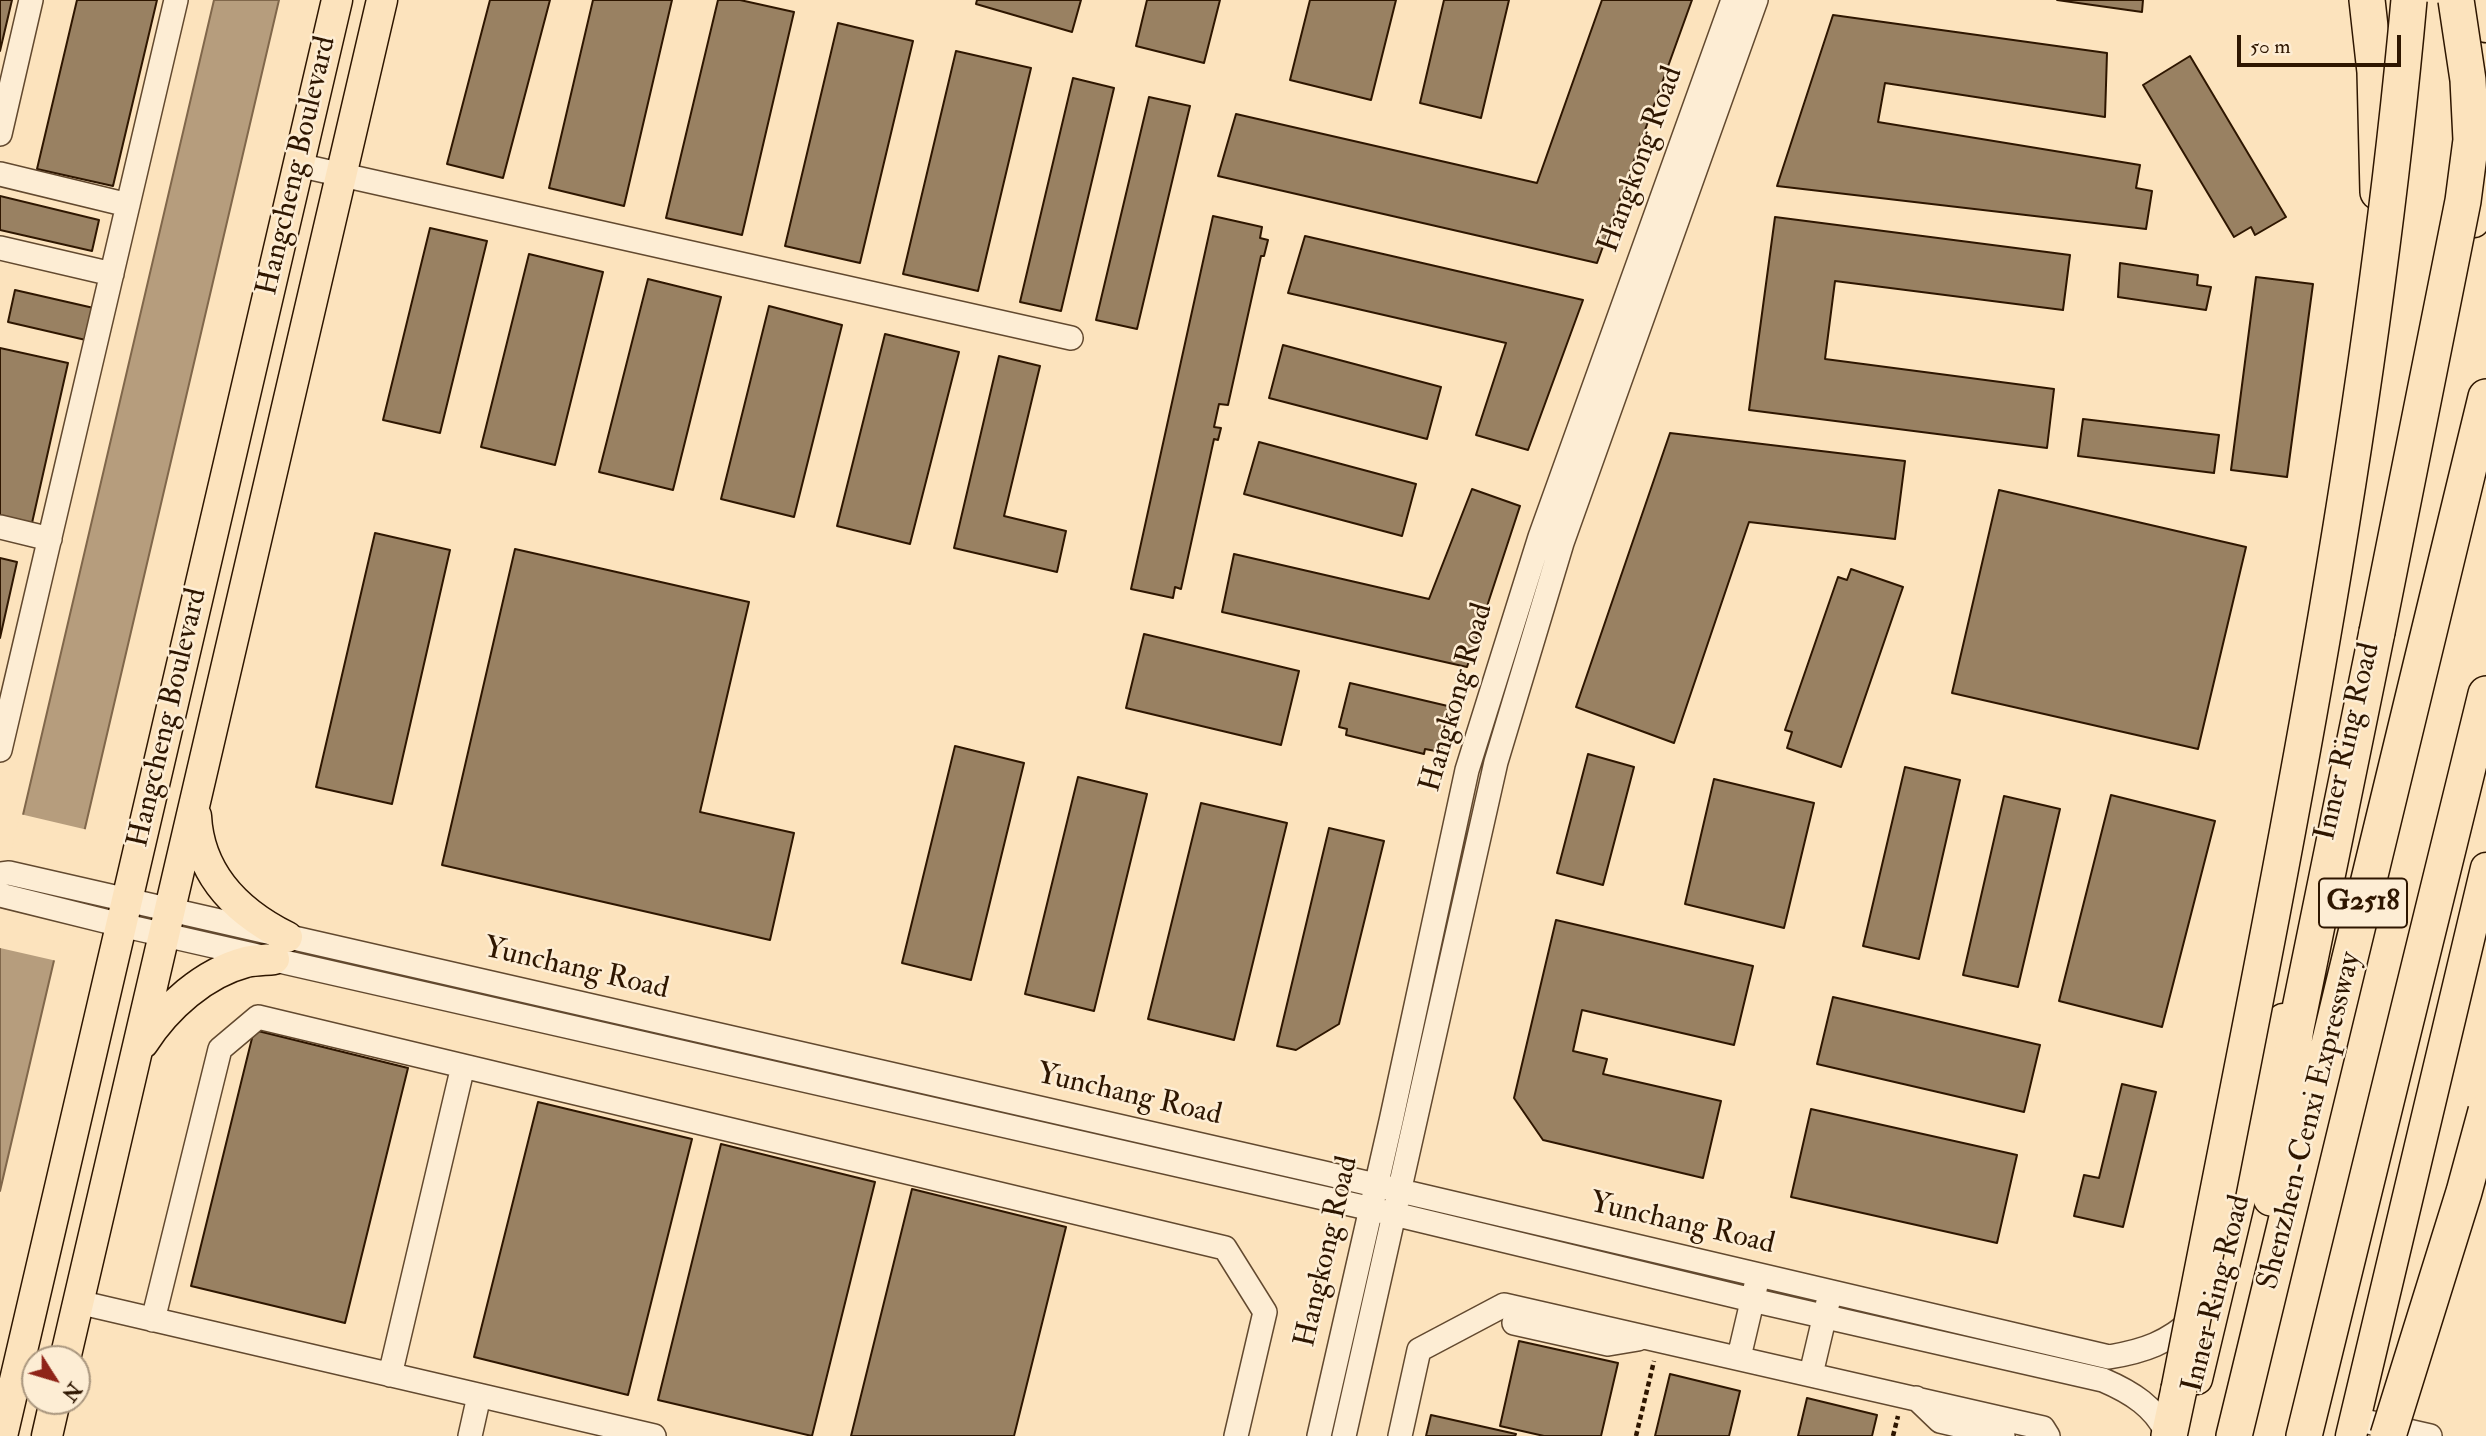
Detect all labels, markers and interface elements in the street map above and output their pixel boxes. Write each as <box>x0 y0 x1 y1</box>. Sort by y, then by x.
scale bar <box>2241 21 2406 65</box>
street label: Hangcheng Boulevard <box>251 33 345 299</box>
text: 50 m <box>2250 33 2291 60</box>
street label: Hangkong Road <box>1592 62 1692 258</box>
street label: Hangcheng Boulevard <box>122 585 216 851</box>
street label: Hangkong Road <box>1414 599 1502 797</box>
street label: Inner Ring Road <box>2309 640 2389 844</box>
road number: G2518 <box>2319 878 2407 928</box>
street label: Yunchang Road <box>480 931 672 1009</box>
street label: Shenzhen-Cenxi Expressway <box>2252 948 2370 1294</box>
street label: Yunchang Road <box>1033 1057 1225 1135</box>
street label: Hangkong Road <box>1289 1153 1367 1351</box>
street label: Yunchang Road <box>1586 1186 1778 1264</box>
street label: Inner Ring Road <box>2176 1192 2260 1396</box>
north arrow <box>21 1345 91 1415</box>
text: N <box>56 1377 86 1405</box>

